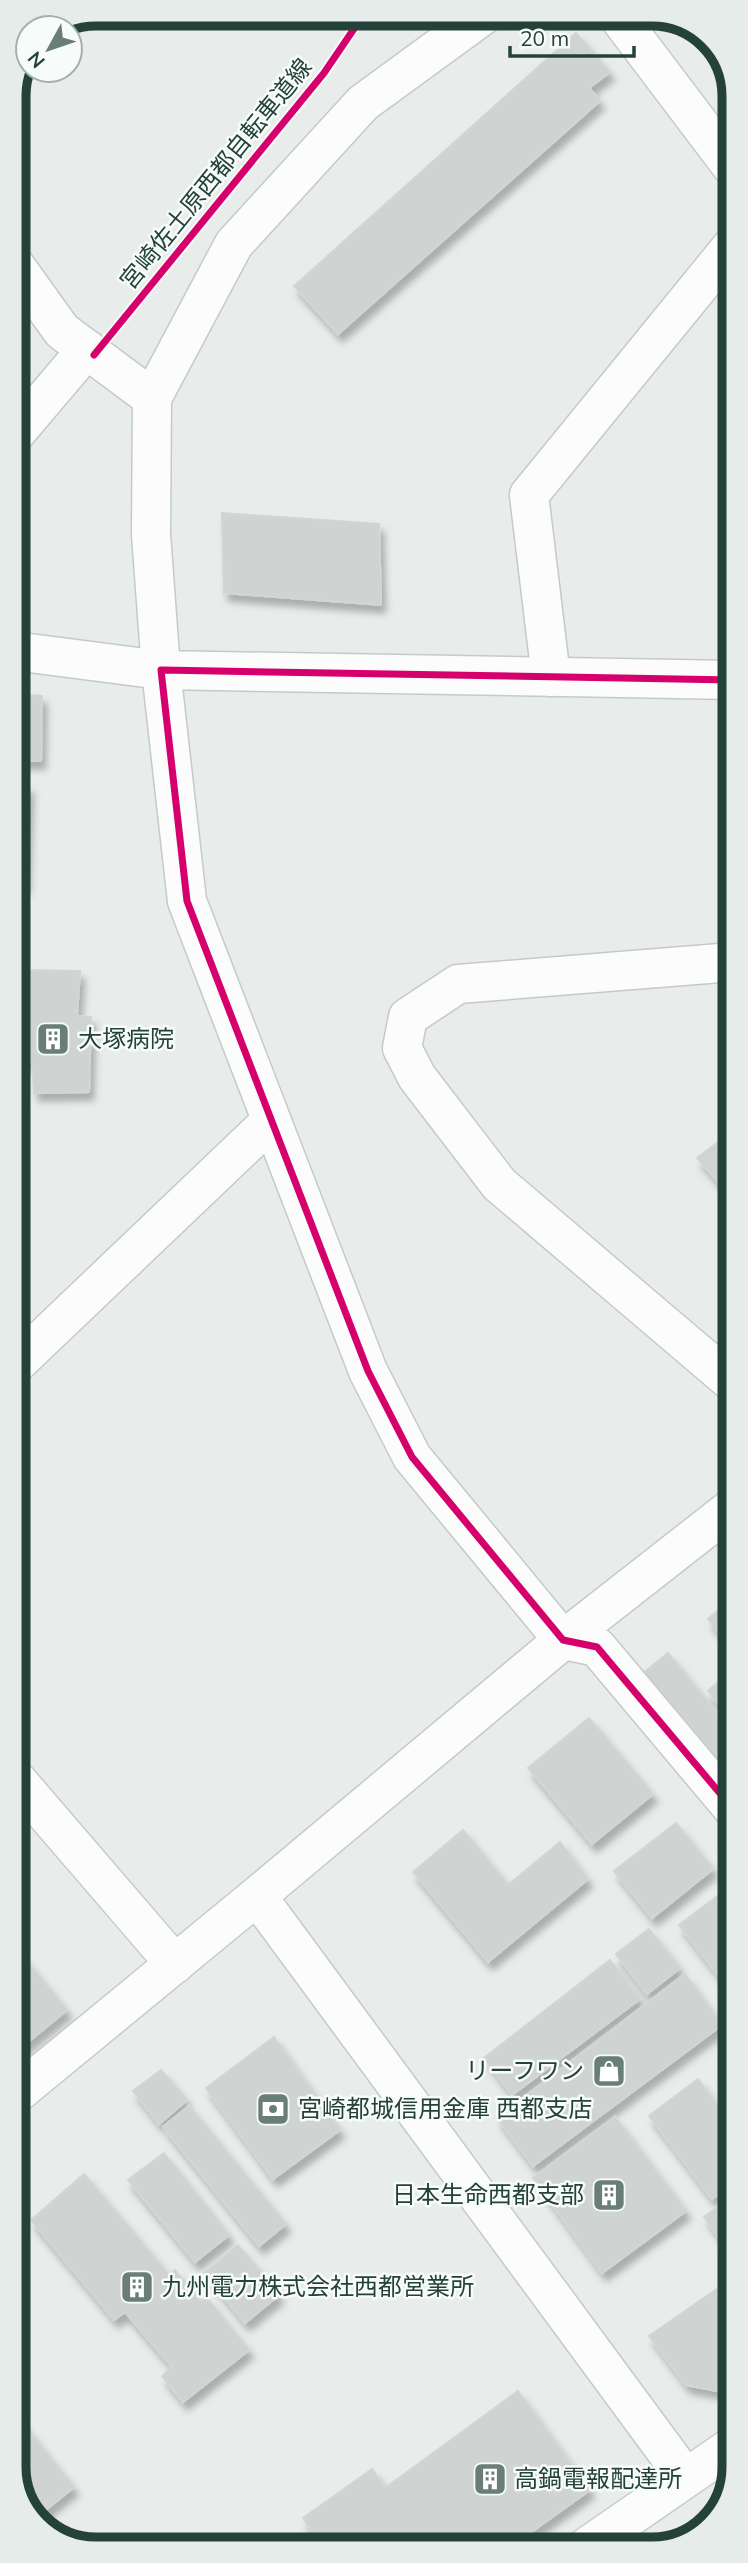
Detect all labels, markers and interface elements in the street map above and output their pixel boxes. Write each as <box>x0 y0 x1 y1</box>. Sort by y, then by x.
north arrow <box>14 14 84 84</box>
scale bar <box>510 14 634 58</box>
text: 20 m <box>520 25 569 51</box>
text: N <box>22 47 50 73</box>
street label: 宮崎佐土原西都自転車道線 <box>113 52 318 295</box>
building icon: 大塚病院 <box>34 1020 72 1058</box>
place label: 大塚病院 <box>78 1023 174 1053</box>
shop icon: リーフワン <box>590 2052 628 2090</box>
place label: リーフワン <box>465 2055 584 2085</box>
bank icon: 宮崎都城信用金庫 西都支店 <box>254 2090 292 2128</box>
place label: 宮崎都城信用金庫 西都支店 <box>298 2093 592 2123</box>
building icon: 日本生命西都支部 <box>590 2176 628 2214</box>
place label: 日本生命西都支部 <box>392 2179 584 2209</box>
building icon: 九州電力株式会社西都営業所 <box>118 2268 156 2306</box>
place label: 九州電力株式会社西都営業所 <box>162 2271 474 2301</box>
building icon: 高鍋電報配達所 <box>471 2460 509 2498</box>
place label: 高鍋電報配達所 <box>514 2463 682 2493</box>

